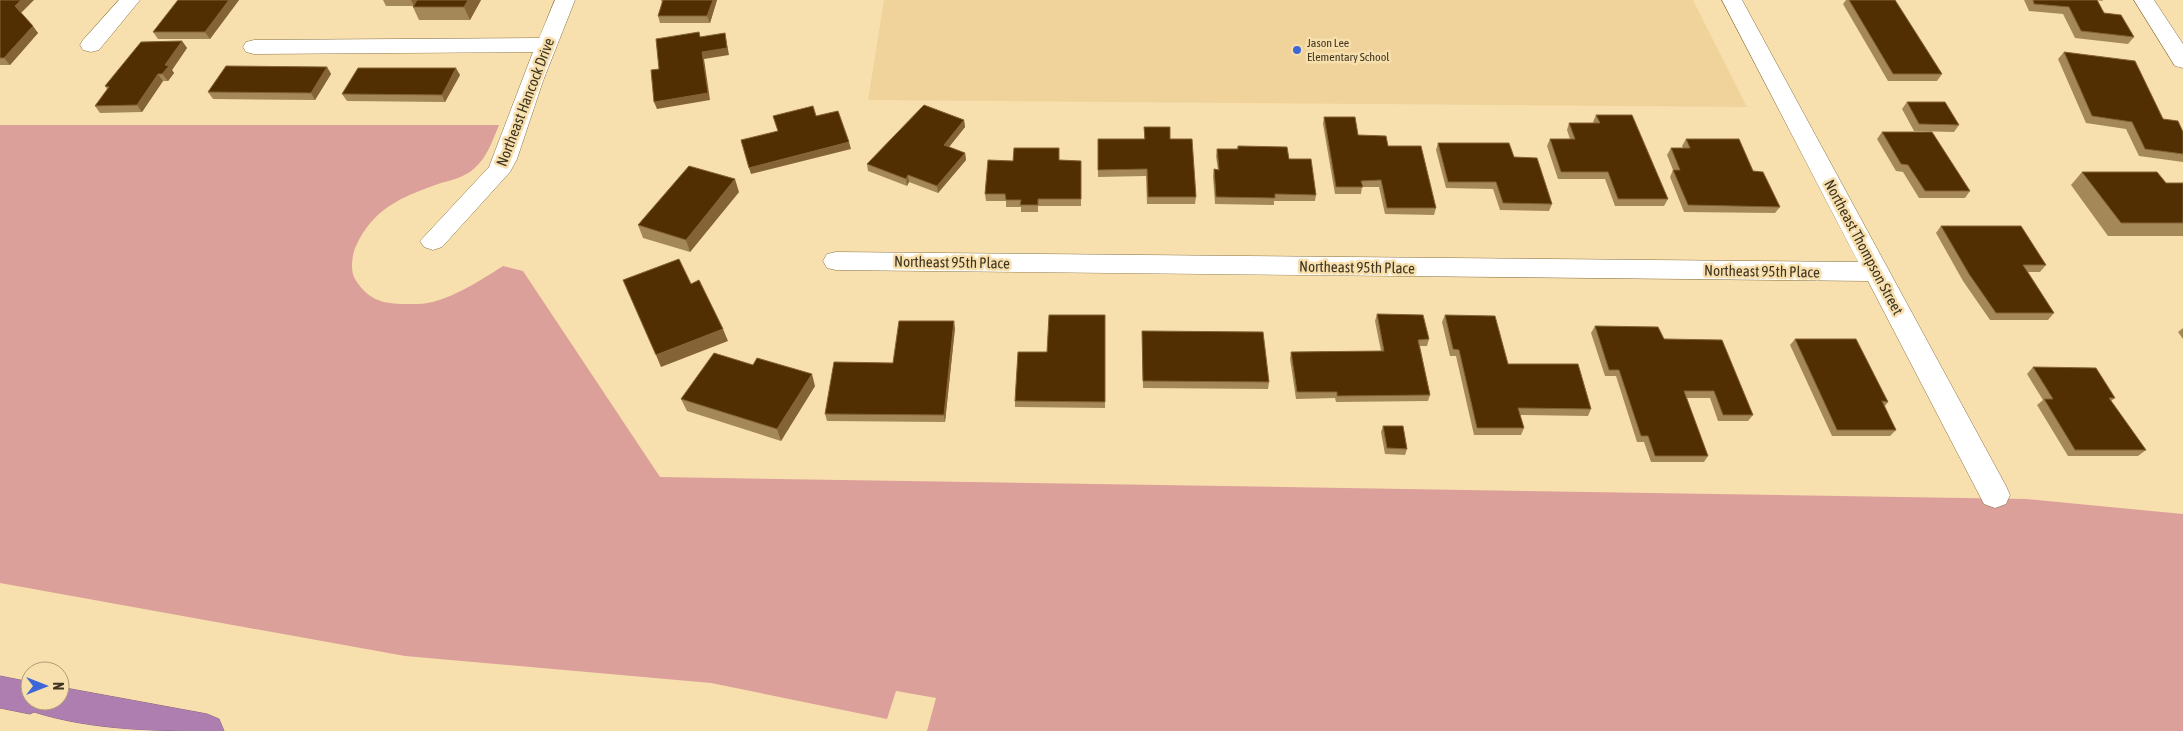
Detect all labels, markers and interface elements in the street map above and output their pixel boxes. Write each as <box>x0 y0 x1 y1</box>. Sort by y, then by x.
street label: Northeast Hancock Drive <box>493 35 557 169</box>
place label: Jason Lee Elementary School <box>1307 36 1390 64</box>
marker: Jason Lee Elementary School <box>1291 44 1303 56</box>
street label: Northeast Thompson Street <box>1821 177 1907 317</box>
street label: Northeast 95th Place <box>894 252 1010 272</box>
street label: Northeast 95th Place <box>1299 257 1415 277</box>
street label: Northeast 95th Place <box>1704 261 1820 281</box>
north arrow <box>20 661 70 711</box>
text: N <box>50 682 66 690</box>

